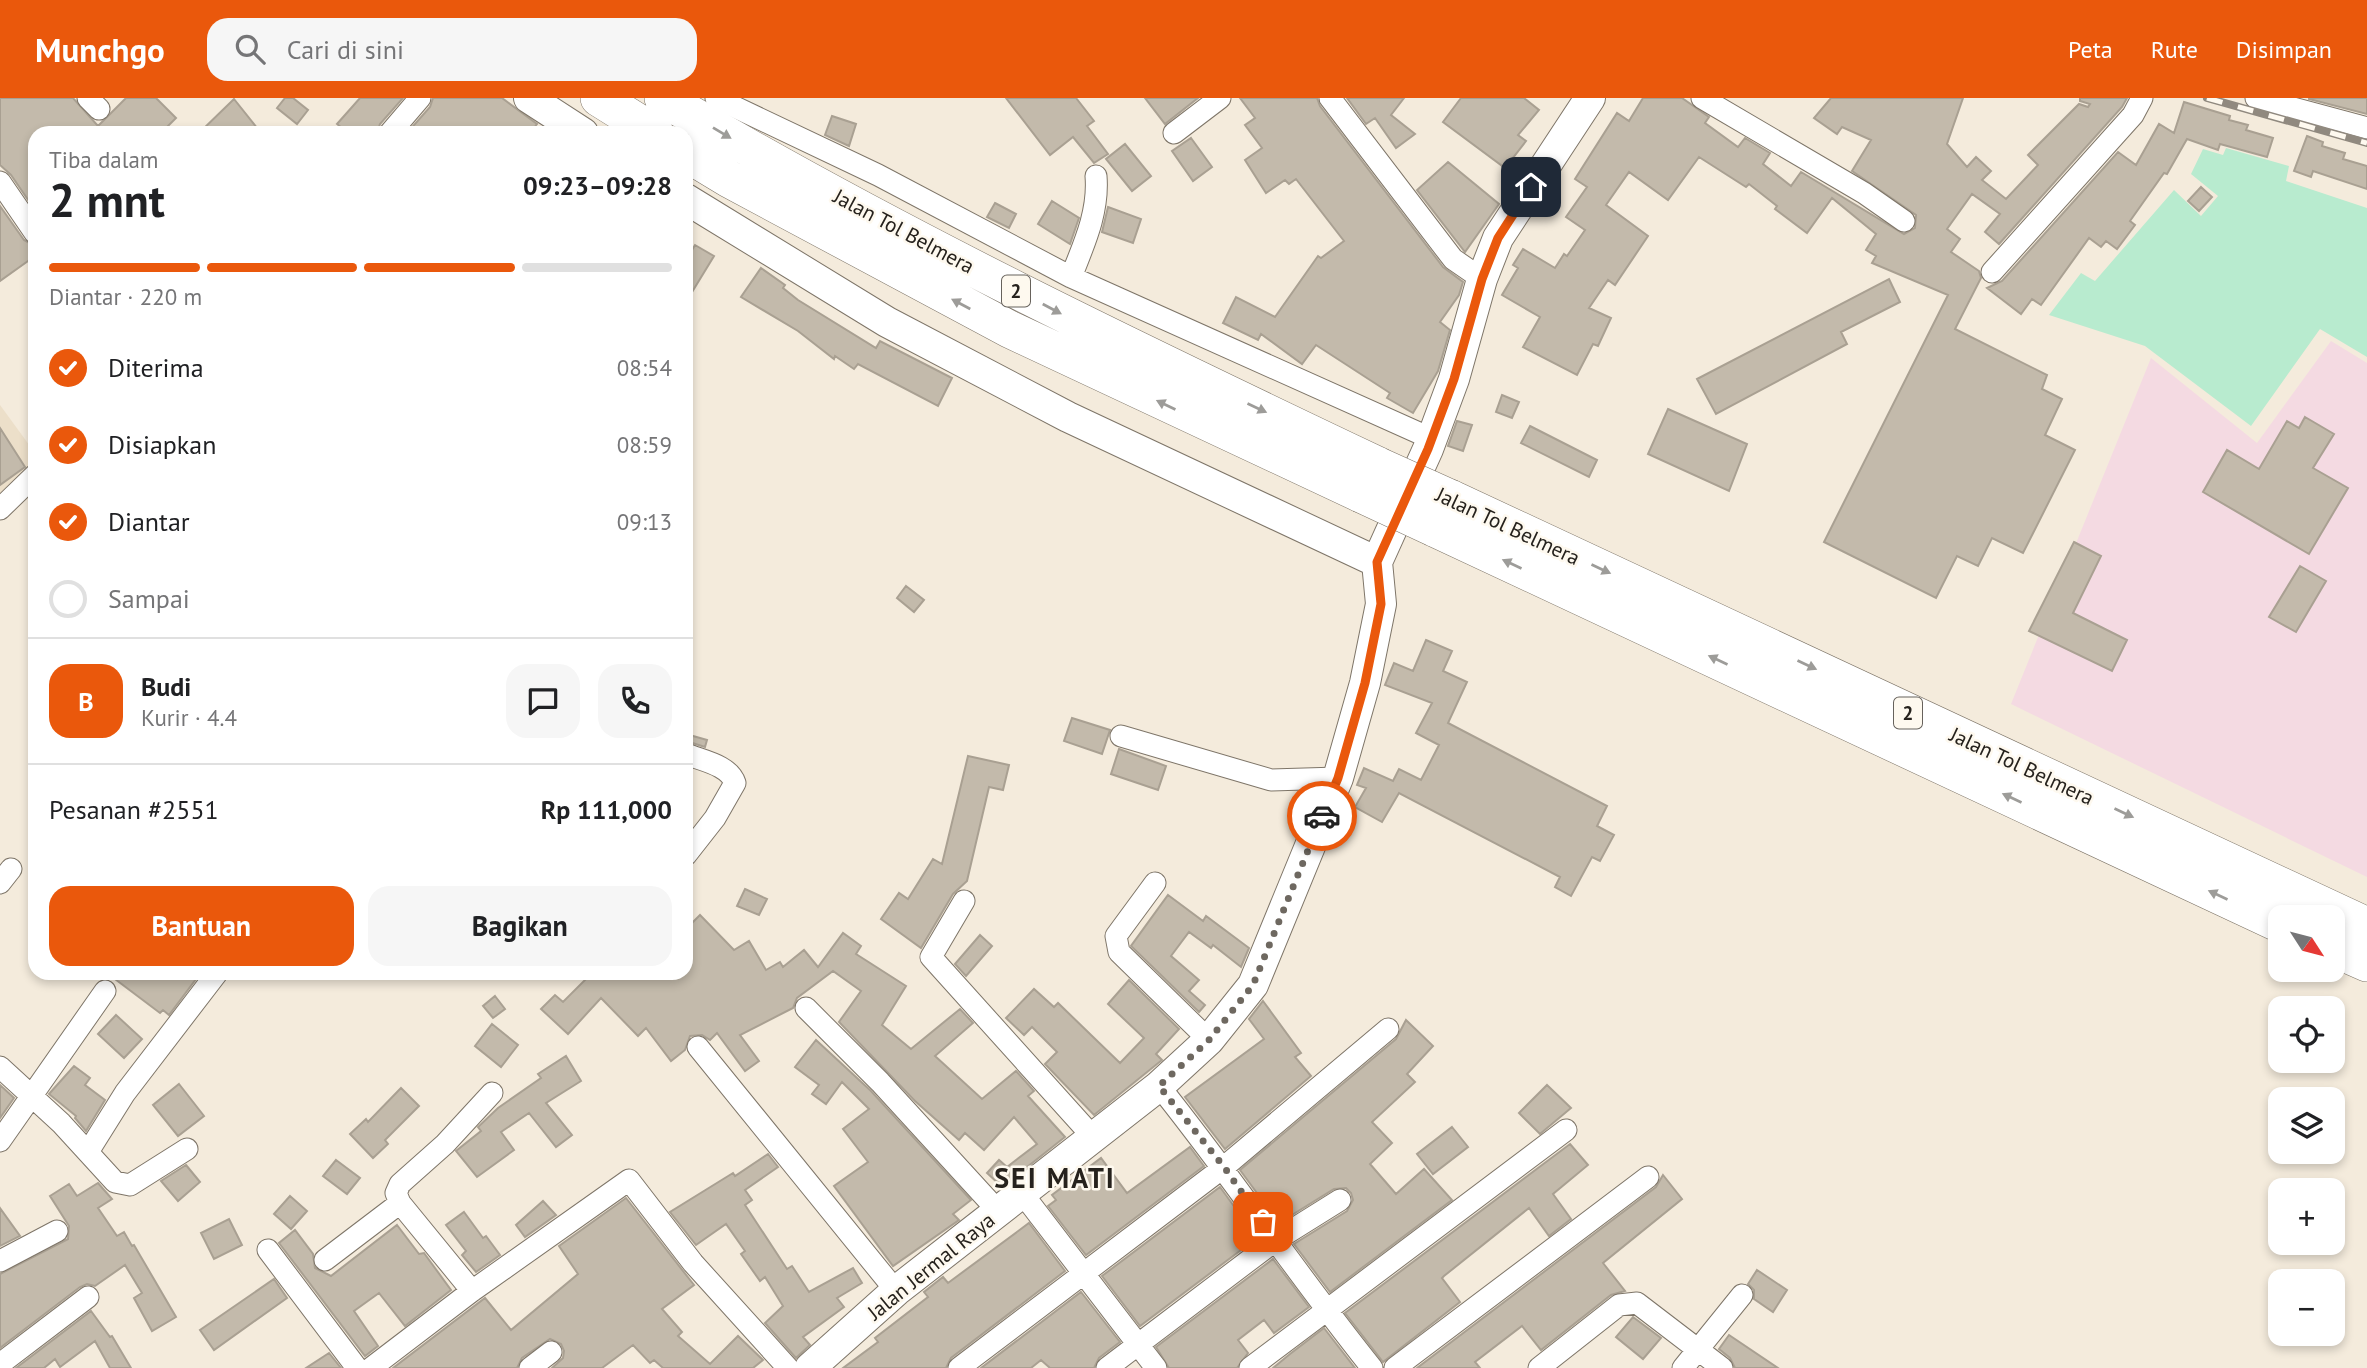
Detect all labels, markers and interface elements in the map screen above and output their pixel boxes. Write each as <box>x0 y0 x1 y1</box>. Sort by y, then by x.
search box <box>207 18 697 81</box>
text: Munchgo <box>35 28 165 71</box>
icon: search <box>231 30 269 68</box>
text: Cari di sini <box>287 33 404 66</box>
text: Peta <box>2068 34 2113 65</box>
text: Rute <box>2151 34 2198 65</box>
text: Disimpan <box>2236 34 2332 65</box>
one-way arrow <box>712 126 731 139</box>
text: Tiba dalam <box>49 145 158 174</box>
pin <box>1501 157 1561 217</box>
icon: home <box>1512 168 1550 206</box>
text: 09:23–09:28 <box>523 169 672 202</box>
text: 2 mnt <box>49 170 165 230</box>
street label: Jalan Tol Belmera <box>828 182 979 279</box>
road number: 2 <box>1002 276 1030 307</box>
text: Diantar · 220 m <box>49 282 202 311</box>
one-way arrow <box>951 299 971 311</box>
one-way arrow <box>1042 304 1062 315</box>
icon: check <box>49 349 87 387</box>
text: Diterima <box>108 351 204 384</box>
text: 08:54 <box>617 353 672 382</box>
one-way arrow <box>1156 399 1176 410</box>
one-way arrow <box>1247 402 1267 414</box>
icon: check <box>49 426 87 464</box>
text: Disiapkan <box>108 428 216 461</box>
text: 08:59 <box>617 430 672 459</box>
street label: Jalan Tol Belmera <box>1431 480 1584 571</box>
icon: check <box>49 503 87 541</box>
text: Diantar <box>108 505 190 538</box>
text: 09:13 <box>617 507 672 536</box>
one-way arrow <box>1501 558 1522 569</box>
one-way arrow <box>1590 563 1611 574</box>
text: Sampai <box>108 582 190 615</box>
one-way arrow <box>1707 655 1728 666</box>
one-way arrow <box>1797 659 1817 671</box>
button: chat <box>506 664 580 738</box>
button: phone <box>598 664 672 738</box>
text: Budi <box>141 670 191 703</box>
text: B <box>78 685 94 718</box>
road number: 2 <box>1894 698 1922 728</box>
text: Kurir · 4.4 <box>141 703 237 732</box>
street label: Jalan Tol Belmera <box>1945 720 2098 811</box>
courier <box>1287 781 1357 851</box>
text: Pesanan #2551 <box>49 793 219 826</box>
text: Rp 111,000 <box>541 793 672 826</box>
one-way arrow <box>2002 793 2022 804</box>
icon: car <box>1303 797 1341 835</box>
one-way arrow <box>2114 807 2134 819</box>
button: Bantuan <box>49 886 354 966</box>
button: Bagikan <box>368 886 672 966</box>
one-way arrow <box>2208 889 2229 900</box>
north arrow <box>2268 905 2345 982</box>
map controls <box>2268 905 2345 1346</box>
button: locate <box>2268 996 2345 1073</box>
button: layers <box>2268 1087 2345 1164</box>
district label: SEI MATI <box>994 1159 1116 1196</box>
button: + <box>2268 1178 2345 1255</box>
pin <box>1233 1192 1293 1252</box>
icon: bag <box>1244 1203 1282 1241</box>
street label: Jalan Jermal Raya <box>861 1206 1000 1326</box>
button: − <box>2268 1269 2345 1346</box>

